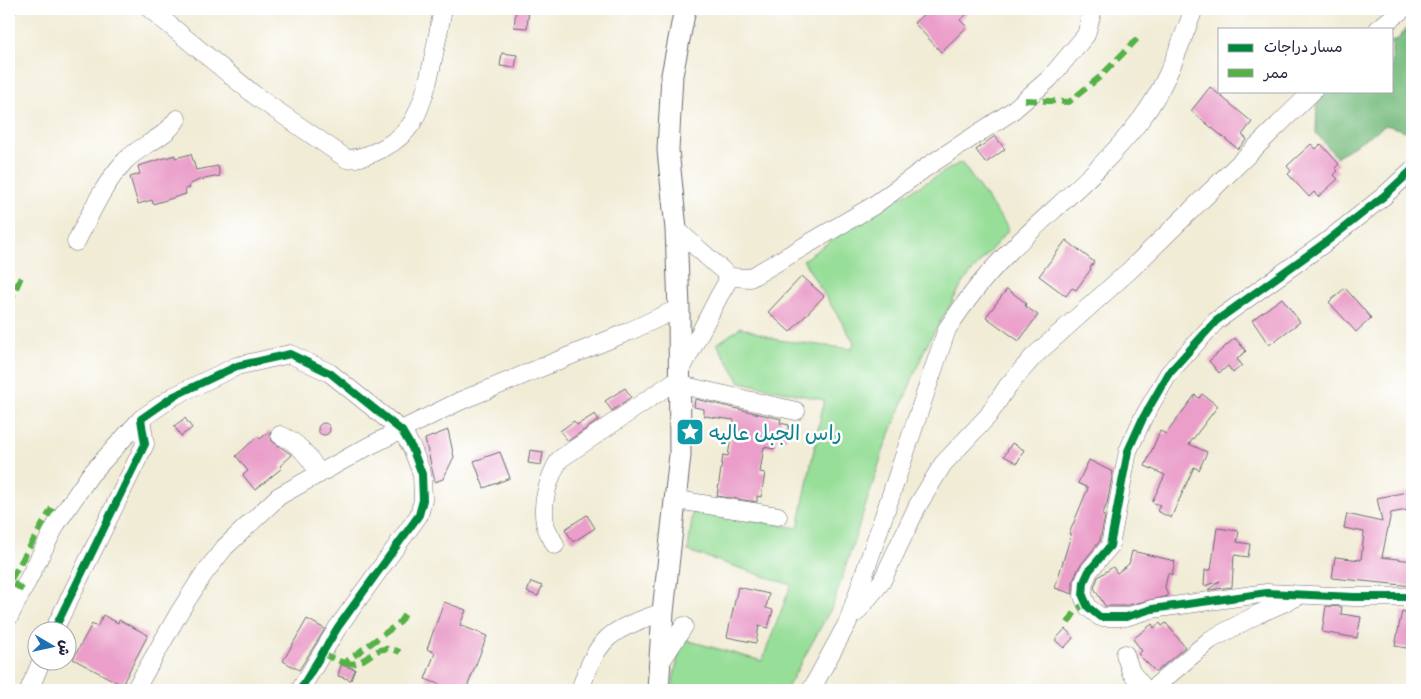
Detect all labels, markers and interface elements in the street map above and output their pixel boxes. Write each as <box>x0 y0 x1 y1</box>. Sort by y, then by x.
legend <box>1218 28 1394 92</box>
text: مسار دراجات <box>1264 38 1343 56</box>
text: ممر <box>1262 64 1288 82</box>
place icon: راس الجبل عاليه <box>675 417 705 447</box>
place label: راس الجبل عاليه <box>709 420 842 446</box>
north arrow <box>28 622 78 672</box>
text: ش <box>55 639 74 657</box>

